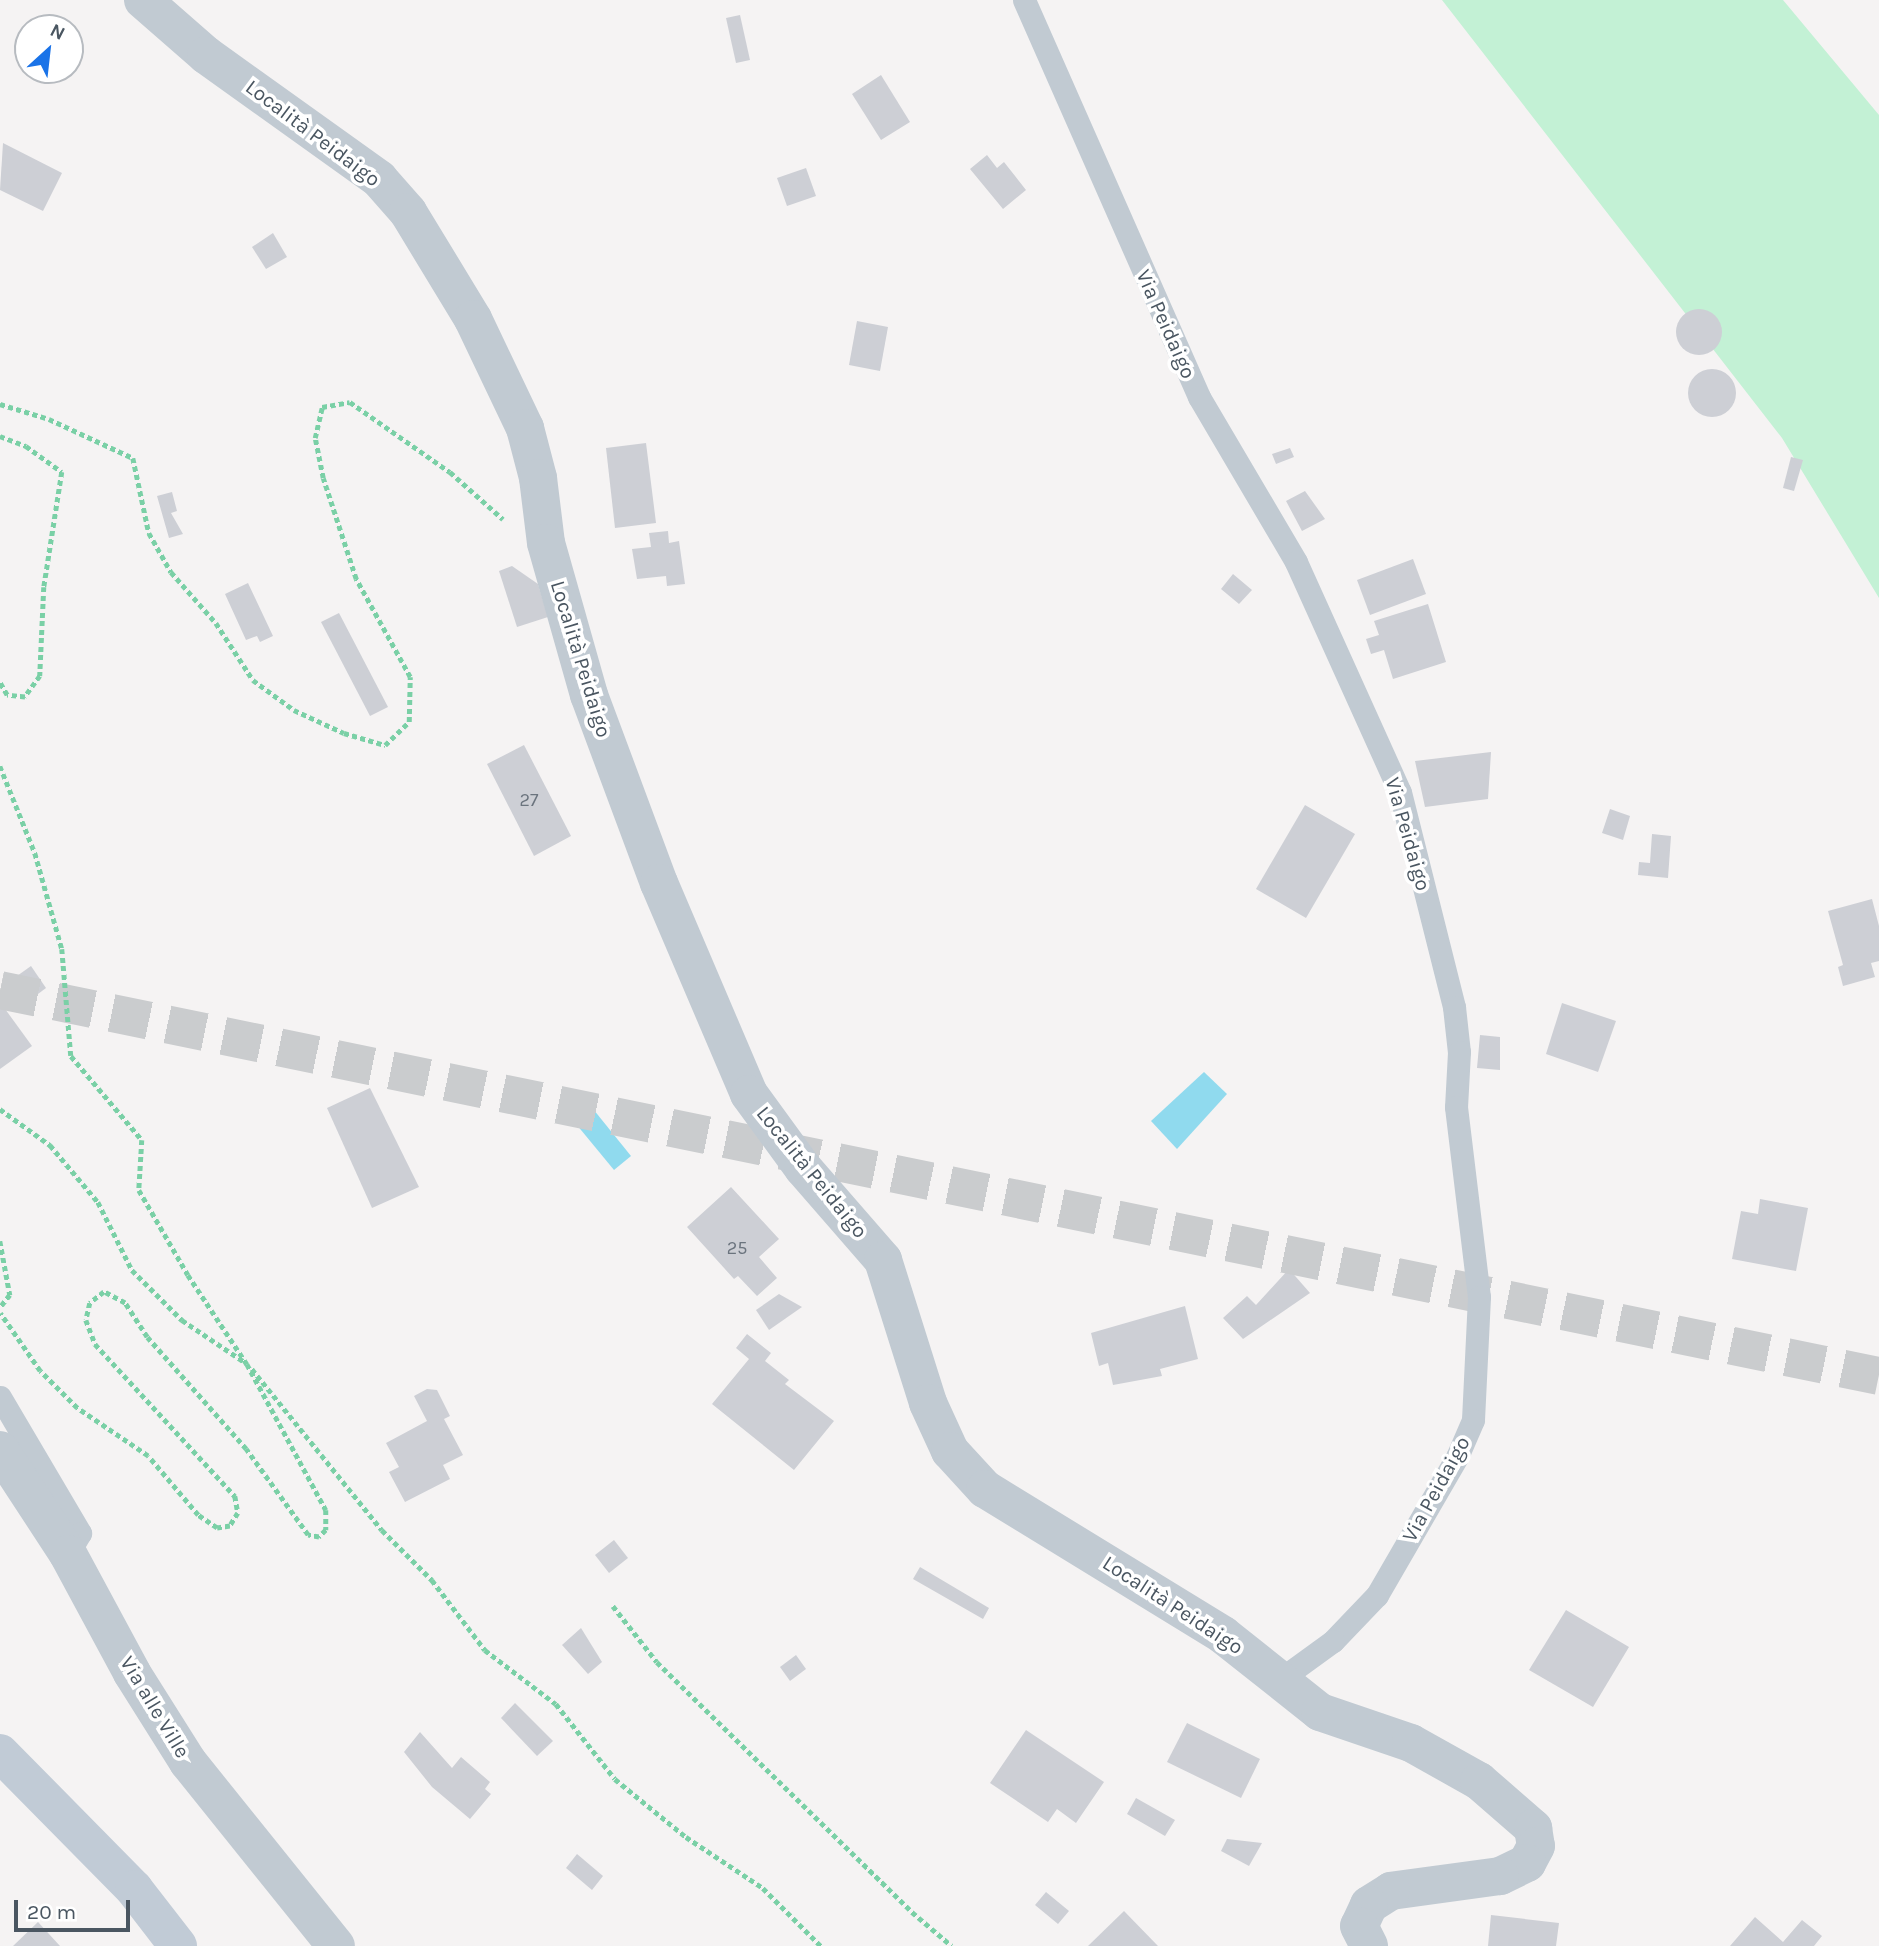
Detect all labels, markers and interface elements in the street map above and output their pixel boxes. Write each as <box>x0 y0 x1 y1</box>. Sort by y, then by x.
north arrow <box>14 14 84 84</box>
text: N <box>47 19 69 45</box>
street label: Località Peidaigo <box>241 74 385 192</box>
street label: Via Peidaigo <box>1131 265 1201 383</box>
street label: Località Peidaigo <box>545 578 617 740</box>
street label: Via Peidaigo <box>1380 774 1436 894</box>
house number: 27 <box>520 789 538 811</box>
street label: Località Peidaigo <box>751 1101 873 1243</box>
house number: 25 <box>727 1237 747 1259</box>
street label: Via Peidaigo <box>1397 1432 1475 1546</box>
street label: Località Peidaigo <box>1098 1550 1248 1660</box>
street label: Via alle Ville <box>115 1652 195 1762</box>
scale bar <box>18 1886 133 1930</box>
text: 20 m <box>27 1900 76 1924</box>

